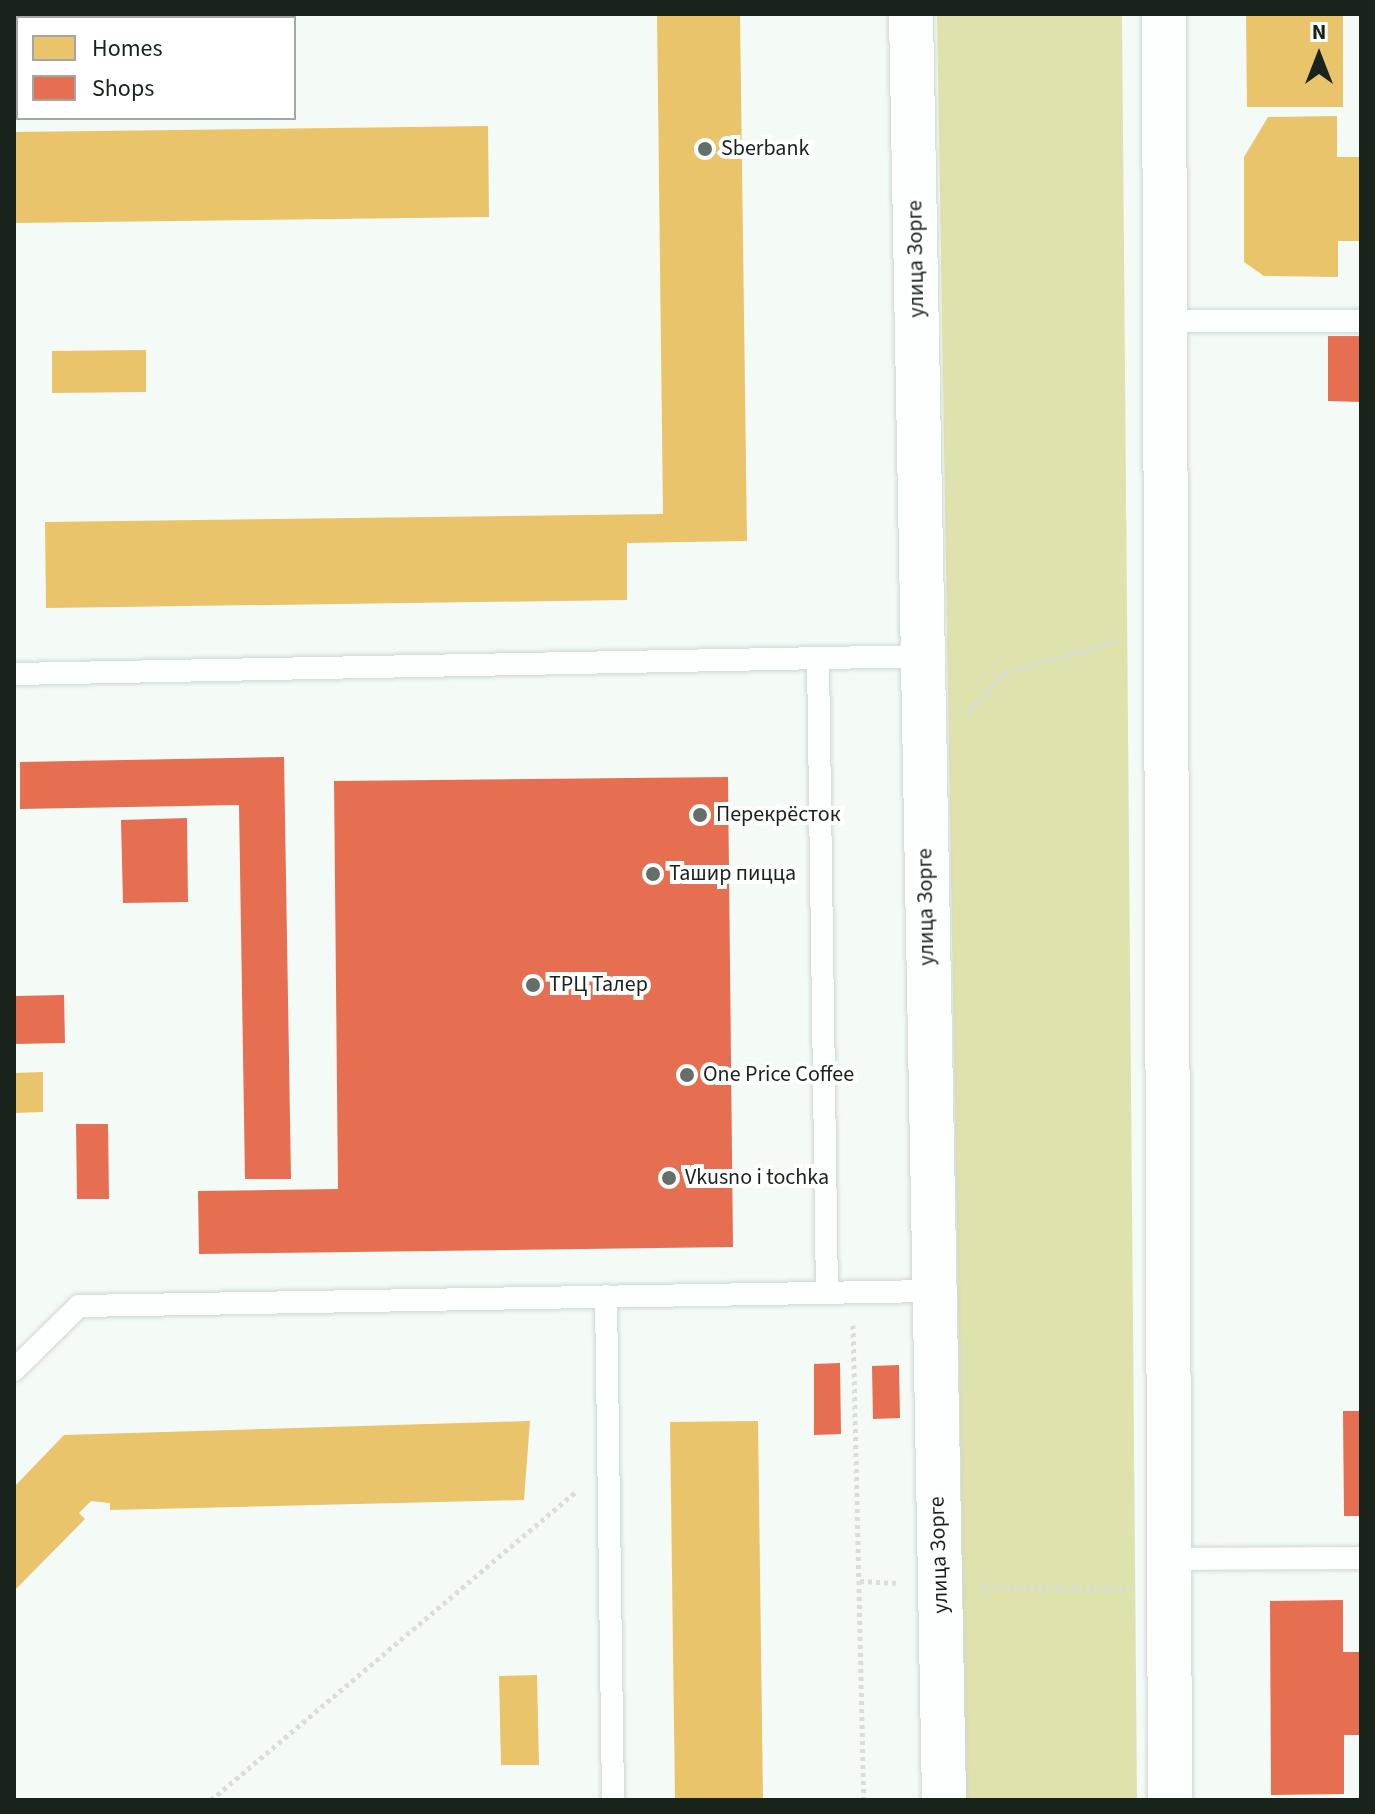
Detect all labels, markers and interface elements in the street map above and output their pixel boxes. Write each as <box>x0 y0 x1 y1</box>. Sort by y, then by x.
legend <box>16 16 296 120</box>
north arrow <box>1279 16 1359 96</box>
text: N <box>1312 16 1326 48</box>
text: Homes <box>92 31 163 66</box>
text: Shops <box>92 71 154 106</box>
place label: Sberbank <box>721 136 809 162</box>
marker: Sberbank <box>696 140 714 158</box>
street label: улица Зорге <box>902 200 930 318</box>
place label: Перекрёсток <box>716 802 841 828</box>
marker: Перекрёсток <box>691 806 709 824</box>
street label: улица Зорге <box>912 848 940 966</box>
place label: Ташир пицца <box>669 861 796 887</box>
marker: Ташир пицца <box>644 865 662 883</box>
place label: ТРЦ Талер <box>549 972 648 998</box>
marker: ТРЦ Талер <box>524 976 542 994</box>
place label: One Price Coffee <box>703 1062 854 1088</box>
marker: One Price Coffee <box>678 1066 696 1084</box>
place label: Vkusno i tochka <box>685 1165 829 1191</box>
marker: Vkusno i tochka <box>660 1169 678 1187</box>
street label: улица Зорге <box>924 1496 954 1614</box>

